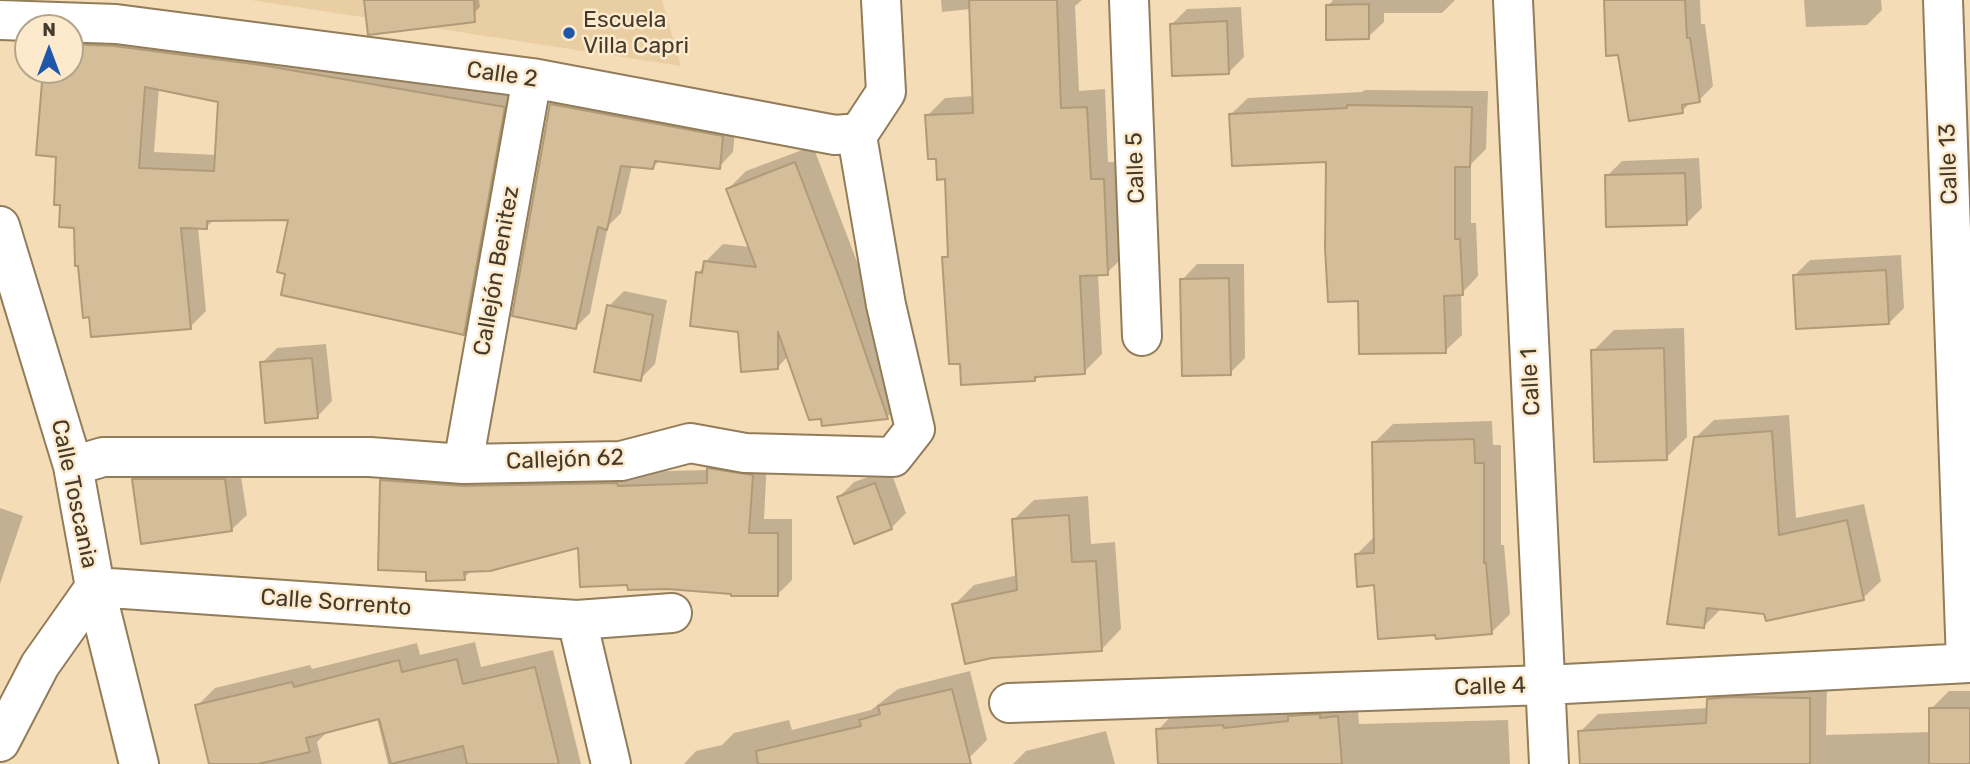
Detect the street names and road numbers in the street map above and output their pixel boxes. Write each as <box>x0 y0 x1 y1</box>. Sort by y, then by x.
street label: Calle 2 <box>465 56 539 94</box>
street label: Calle 13 <box>1934 123 1964 205</box>
street label: Calle 5 <box>1121 132 1151 204</box>
street label: Callejón Benitez <box>468 184 526 358</box>
street label: Calle 1 <box>1515 348 1547 416</box>
street label: Calle Toscania <box>45 417 103 571</box>
street label: Callejón 62 <box>506 444 624 476</box>
street label: Calle Sorrento <box>260 584 412 622</box>
street label: Calle 4 <box>1454 672 1526 702</box>

